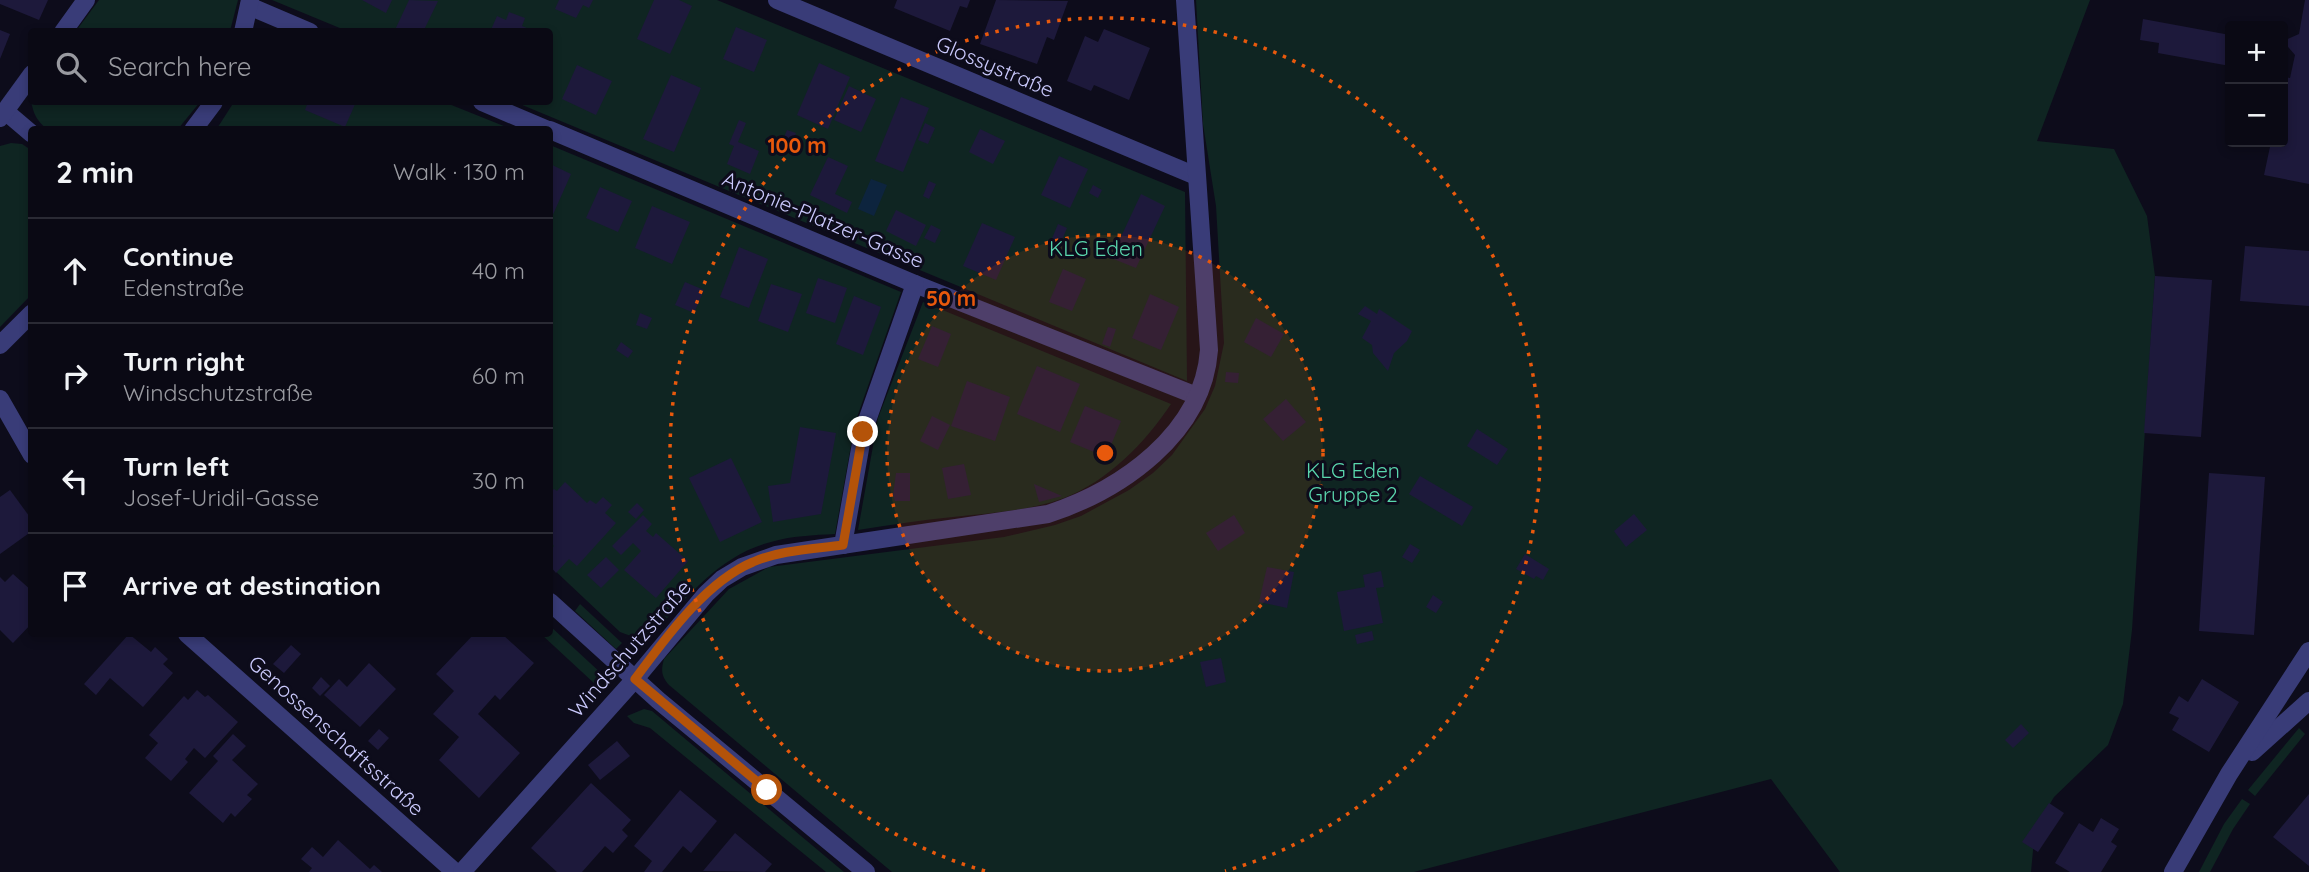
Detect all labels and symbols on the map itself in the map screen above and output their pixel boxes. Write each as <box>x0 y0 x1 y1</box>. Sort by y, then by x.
street label: Glossystraße <box>933 30 1058 103</box>
text: 100 m <box>767 132 827 158</box>
street label: Antonie-Platzer-Gasse <box>719 165 928 273</box>
park label: KLG Eden <box>1049 235 1143 261</box>
text: 50 m <box>926 285 976 311</box>
route end <box>847 416 878 447</box>
centre of rings <box>1093 441 1117 465</box>
park label: KLG Eden Gruppe 2 <box>1306 457 1400 507</box>
street label: Windschutzstraße <box>563 574 696 722</box>
street label: Genossenschaftsstraße <box>243 649 430 821</box>
route start <box>751 774 782 805</box>

